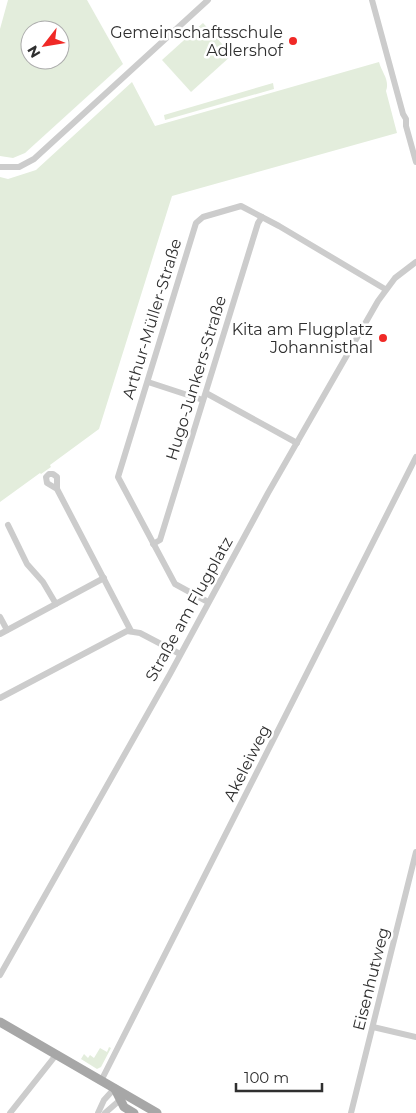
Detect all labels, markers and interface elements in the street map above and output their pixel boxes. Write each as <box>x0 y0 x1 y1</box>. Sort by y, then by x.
north arrow <box>20 20 70 70</box>
place label: Gemeinschaftsschule Adlershof <box>110 23 284 60</box>
marker: Gemeinschaftsschule Adlershof <box>287 35 299 47</box>
text: N <box>23 42 44 61</box>
street label: Arthur-Müller-Straße <box>119 236 185 402</box>
street label: Hugo-Junkers-Straße <box>162 293 230 463</box>
place label: Kita am Flugplatz Johannisthal <box>232 320 373 357</box>
marker: Kita am Flugplatz Johannisthal <box>377 332 389 344</box>
street label: Straße am Flugplatz <box>141 534 237 684</box>
street label: Akeleiweg <box>220 722 274 804</box>
street label: Eisenhutweg <box>349 925 393 1033</box>
scale bar <box>236 1060 322 1092</box>
text: 100 m <box>244 1068 289 1087</box>

